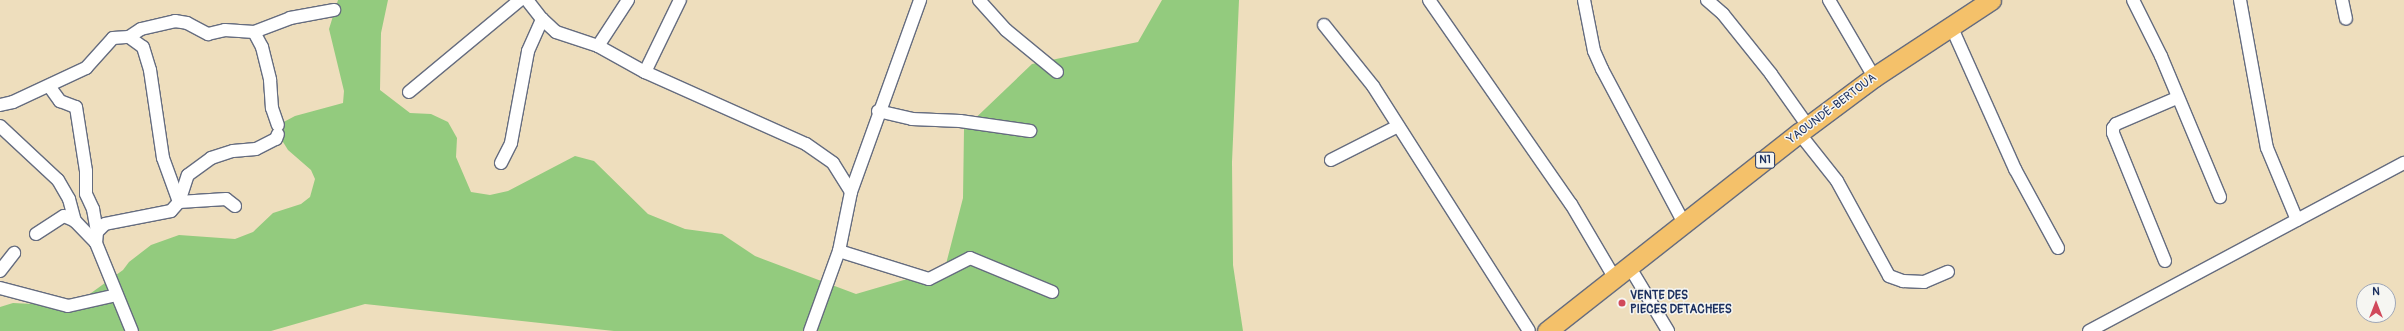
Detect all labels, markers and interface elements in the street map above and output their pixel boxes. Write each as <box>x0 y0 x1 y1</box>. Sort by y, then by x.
street label: YAOUNDÉ-BERTOUA <box>1785 71 1879 147</box>
road number: N1 <box>1755 151 1775 169</box>
north arrow <box>2356 283 2396 323</box>
text: N <box>2372 285 2380 298</box>
place label: VENTE DES PIECES DETACHEES <box>1630 289 1732 317</box>
marker: VENTE DES PIECES DETACHEES <box>1617 298 1627 308</box>

